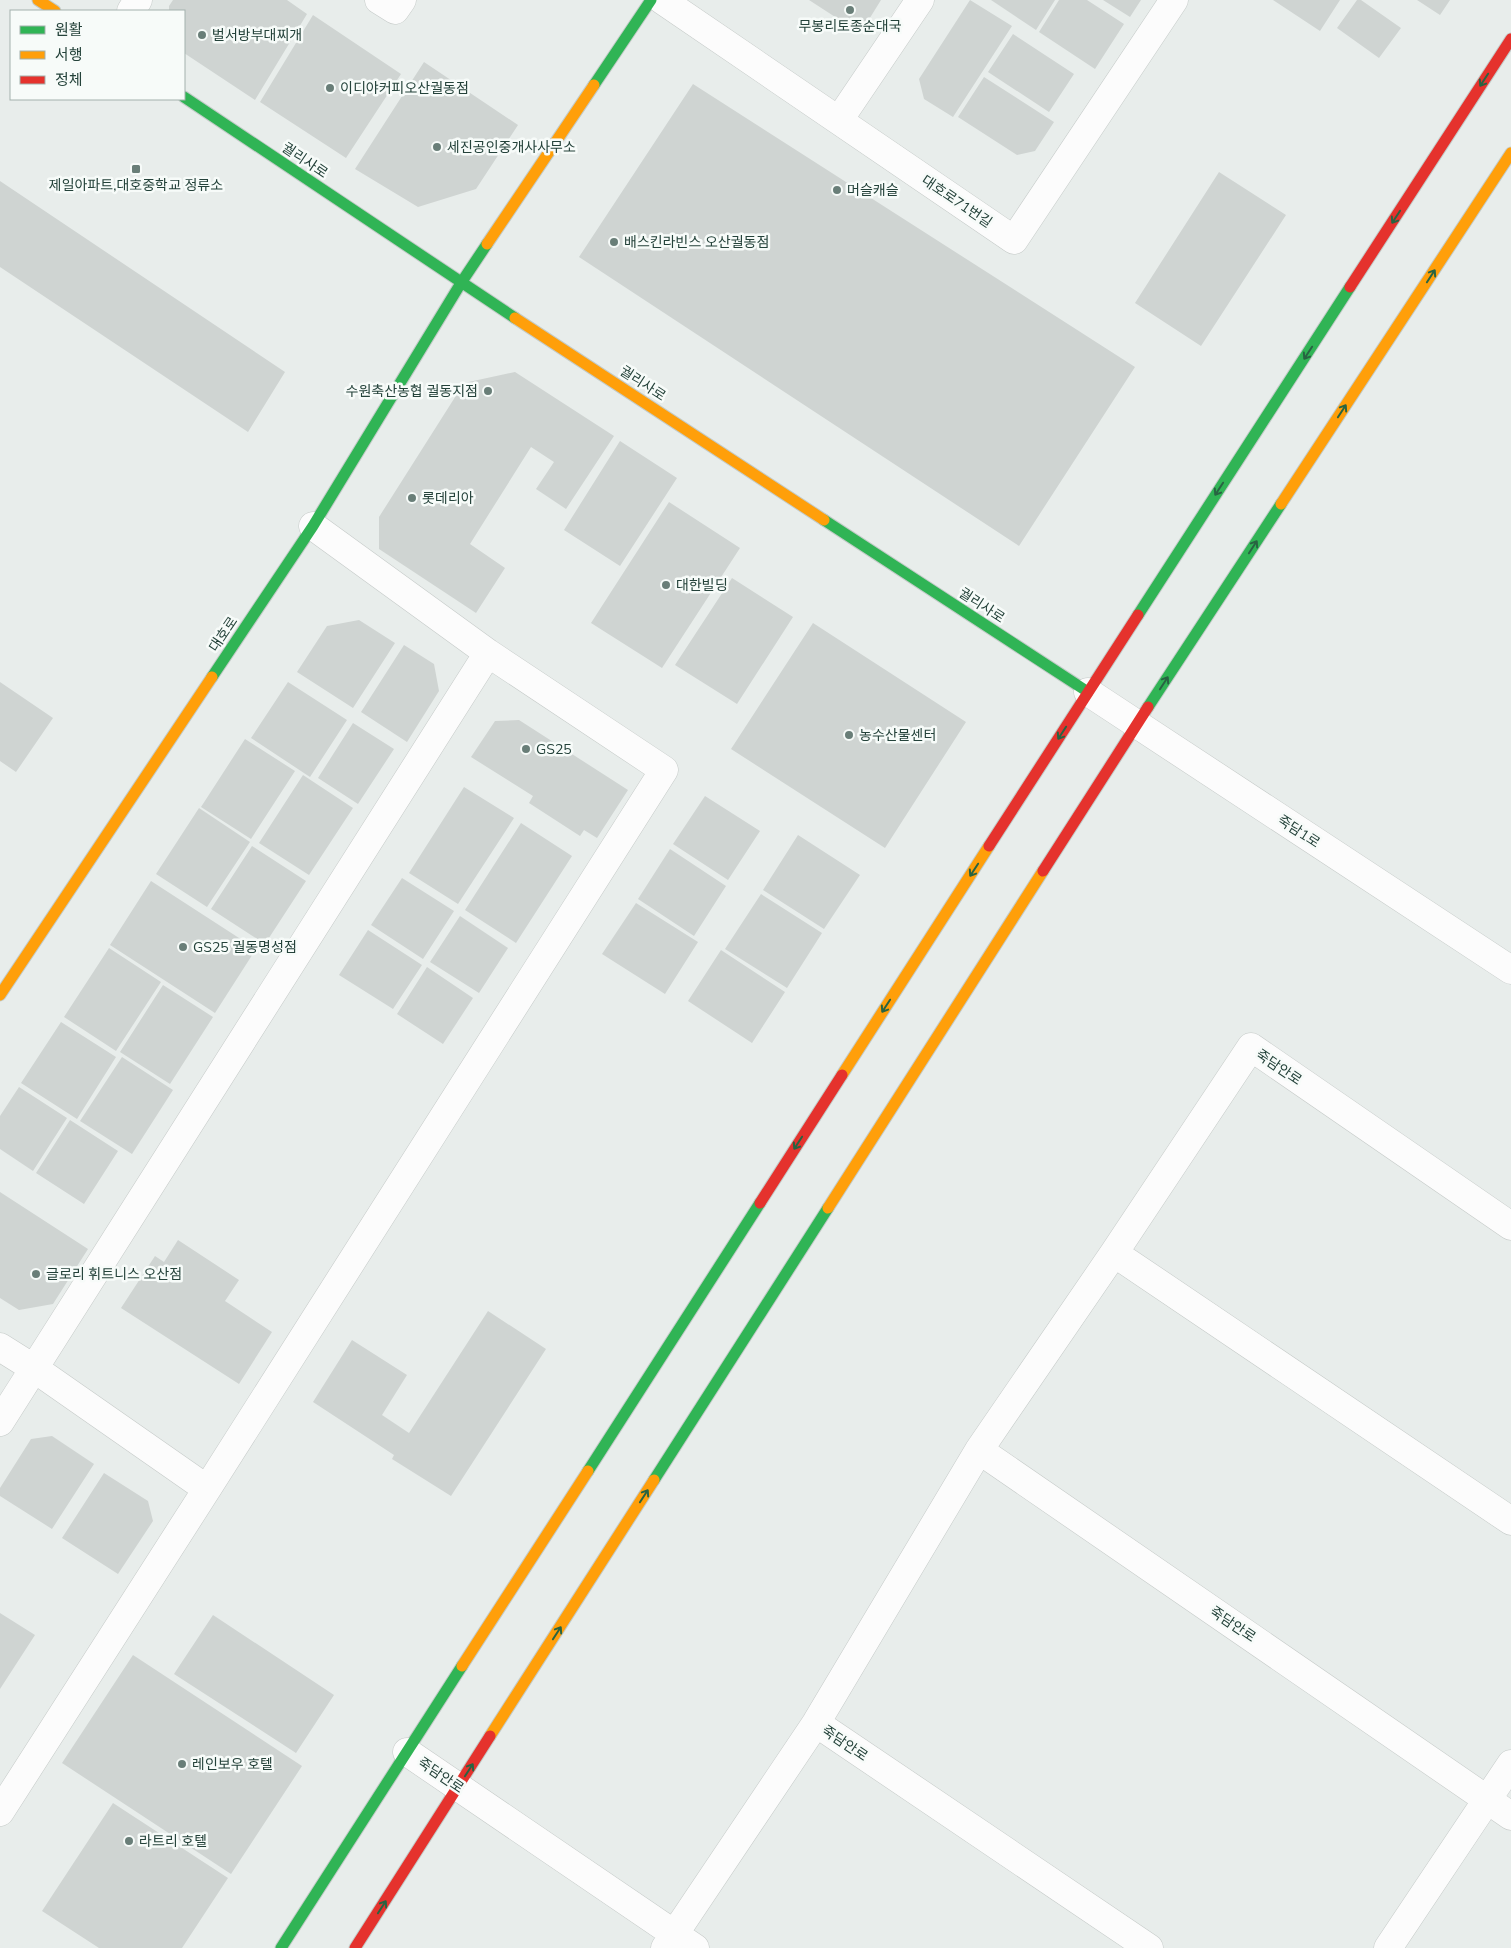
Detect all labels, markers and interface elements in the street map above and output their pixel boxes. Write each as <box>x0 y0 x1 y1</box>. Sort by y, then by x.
marker: 무봉리토종순대국 <box>844 4 856 16</box>
legend <box>10 10 185 100</box>
place label: 무봉리토종순대국 <box>798 17 902 35</box>
text: 원활 <box>55 20 83 39</box>
place label: 벌서방부대찌개 <box>212 26 302 44</box>
marker: 벌서방부대찌개 <box>196 29 208 41</box>
text: 서행 <box>55 45 83 64</box>
text: 정체 <box>55 70 83 89</box>
one-way arrow <box>1479 73 1489 87</box>
place label: 이디야커피오산궐동점 <box>340 79 469 97</box>
marker: 이디야커피오산궐동점 <box>324 82 336 94</box>
street label: 궐리사로 <box>279 138 331 182</box>
place label: 세진공인중개사사무소 <box>447 138 576 156</box>
marker: 세진공인중개사사무소 <box>431 141 443 153</box>
marker: 제일아파트,대호중학교 정류소 <box>130 163 142 175</box>
street label: 대호로71번길 <box>918 171 996 231</box>
place label: 제일아파트,대호중학교 정류소 <box>49 176 223 194</box>
place label: 머슬캐슬 <box>847 181 899 199</box>
marker: 머슬캐슬 <box>831 184 843 196</box>
one-way arrow <box>1391 209 1401 223</box>
place label: 배스킨라빈스 오산궐동점 <box>624 233 769 251</box>
marker: 배스킨라빈스 오산궐동점 <box>608 236 620 248</box>
one-way arrow <box>1426 269 1436 283</box>
one-way arrow <box>1302 346 1313 360</box>
street label: 궐리사로 <box>616 361 670 405</box>
place label: 수원축산농협 궐동지점 <box>346 382 478 400</box>
marker: 수원축산농협 궐동지점 <box>482 385 494 397</box>
one-way arrow <box>1337 405 1347 419</box>
one-way arrow <box>1214 482 1224 496</box>
place label: 롯데리아 <box>422 489 474 507</box>
marker: 롯데리아 <box>406 492 418 504</box>
one-way arrow <box>1248 541 1258 555</box>
place label: 대한빌딩 <box>676 576 728 594</box>
marker: 대한빌딩 <box>660 579 672 591</box>
street label: 궐리사로 <box>955 583 1009 627</box>
street label: 대호로 <box>205 613 241 655</box>
one-way arrow <box>1159 677 1169 691</box>
place label: 농수산물센터 <box>859 726 936 744</box>
one-way arrow <box>1056 726 1067 740</box>
marker: 농수산물센터 <box>843 729 855 741</box>
place label: GS25 <box>536 740 572 758</box>
marker: GS25 <box>520 743 532 755</box>
street label: 죽담1로 <box>1274 811 1324 851</box>
one-way arrow <box>969 862 979 876</box>
place label: GS25 궐동명성점 <box>193 938 297 956</box>
marker: GS25 궐동명성점 <box>177 941 189 953</box>
one-way arrow <box>881 999 891 1013</box>
street label: 죽담안로 <box>1253 1045 1305 1089</box>
one-way arrow <box>793 1136 803 1150</box>
place label: 글로리 휘트니스 오산점 <box>46 1265 182 1283</box>
marker: 글로리 휘트니스 오산점 <box>30 1268 42 1280</box>
one-way arrow <box>639 1489 649 1503</box>
street label: 죽담안로 <box>1207 1602 1259 1646</box>
one-way arrow <box>551 1626 562 1640</box>
street label: 죽담안로 <box>819 1721 871 1765</box>
street label: 죽담안로 <box>415 1753 467 1797</box>
place label: 레인보우 호텔 <box>192 1755 273 1773</box>
marker: 레인보우 호텔 <box>176 1758 188 1770</box>
one-way arrow <box>464 1763 474 1777</box>
place label: 라트리 호텔 <box>139 1832 207 1850</box>
marker: 라트리 호텔 <box>123 1835 135 1847</box>
one-way arrow <box>376 1900 387 1914</box>

